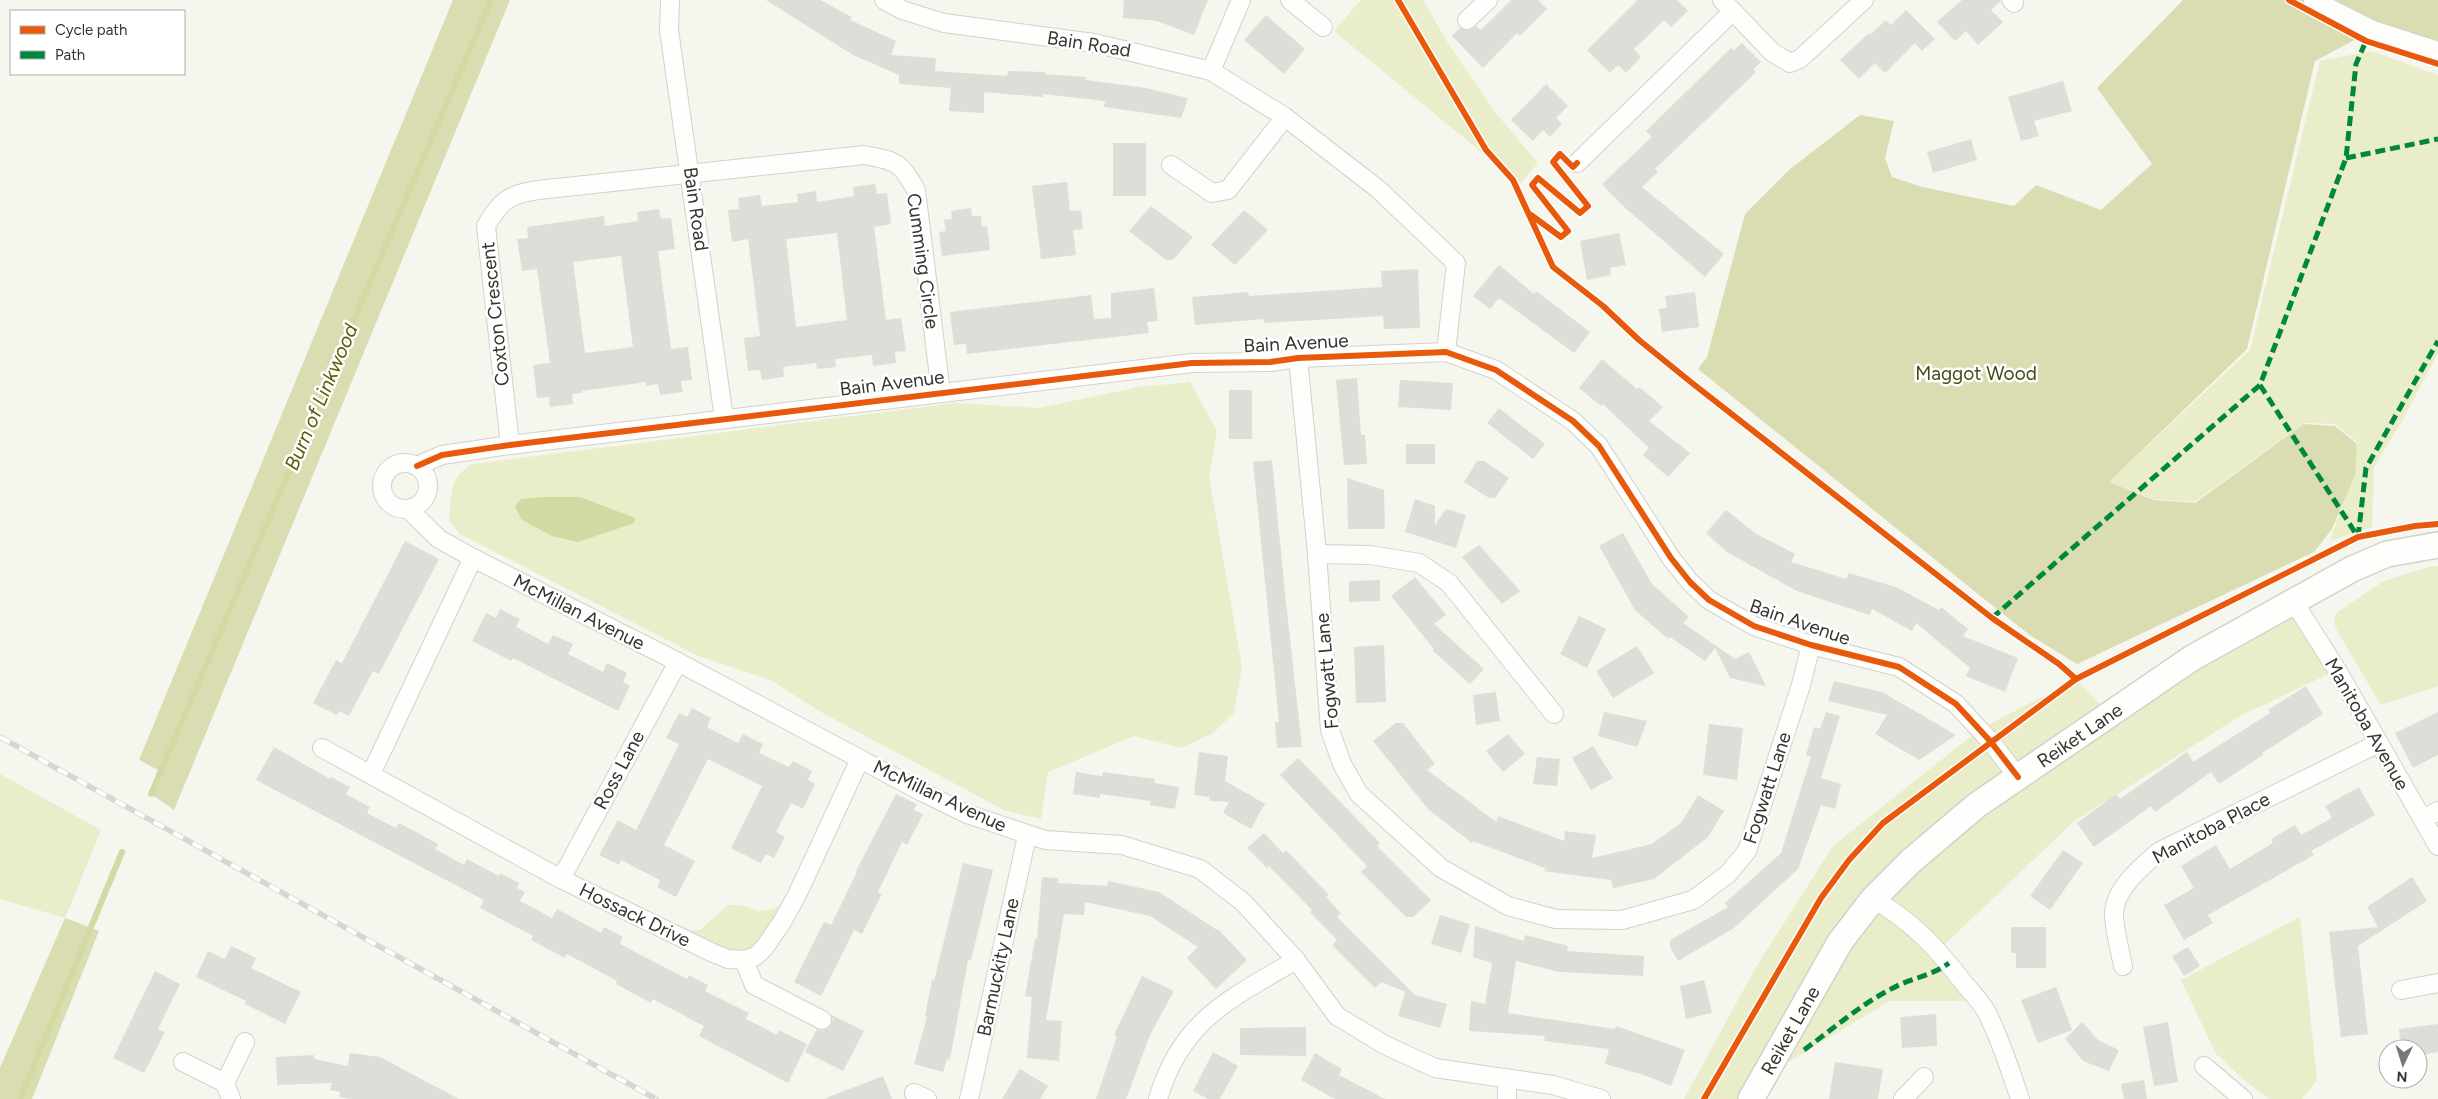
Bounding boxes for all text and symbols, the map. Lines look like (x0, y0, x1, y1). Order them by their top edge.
legend (10, 10, 185, 75)
text: Cycle path (55, 21, 127, 39)
street label: Bain Road (1045, 26, 1133, 62)
text: Path (55, 46, 85, 64)
street label: Bain Road (679, 165, 713, 253)
street label: Cumming Circle (902, 192, 944, 330)
street label: Coxton Crescent (476, 241, 514, 387)
water label: Burn of Linkwood (279, 320, 363, 474)
street label: Bain Avenue (1243, 329, 1349, 357)
park label: Maggot Wood (1915, 362, 2037, 385)
street label: Bain Avenue (838, 365, 946, 401)
street label: McMillan Avenue (509, 569, 649, 655)
street label: Bain Avenue (1746, 594, 1854, 650)
street label: Fogwatt Lane (1310, 612, 1344, 730)
street label: Manitoba Avenue (2320, 654, 2414, 794)
street label: Reiket Lane (2032, 698, 2127, 772)
street label: Ross Lane (589, 727, 649, 813)
street label: Fogwatt Lane (1738, 729, 1796, 847)
street label: McMillan Avenue (870, 755, 1010, 837)
street label: Manitoba Place (2148, 787, 2274, 869)
street label: Hossack Drive (576, 878, 694, 952)
street label: Barmuckity Lane (972, 896, 1024, 1038)
street label: Reiket Lane (1756, 982, 1824, 1079)
north arrow (2378, 1039, 2428, 1089)
text: N (2396, 1068, 2408, 1085)

